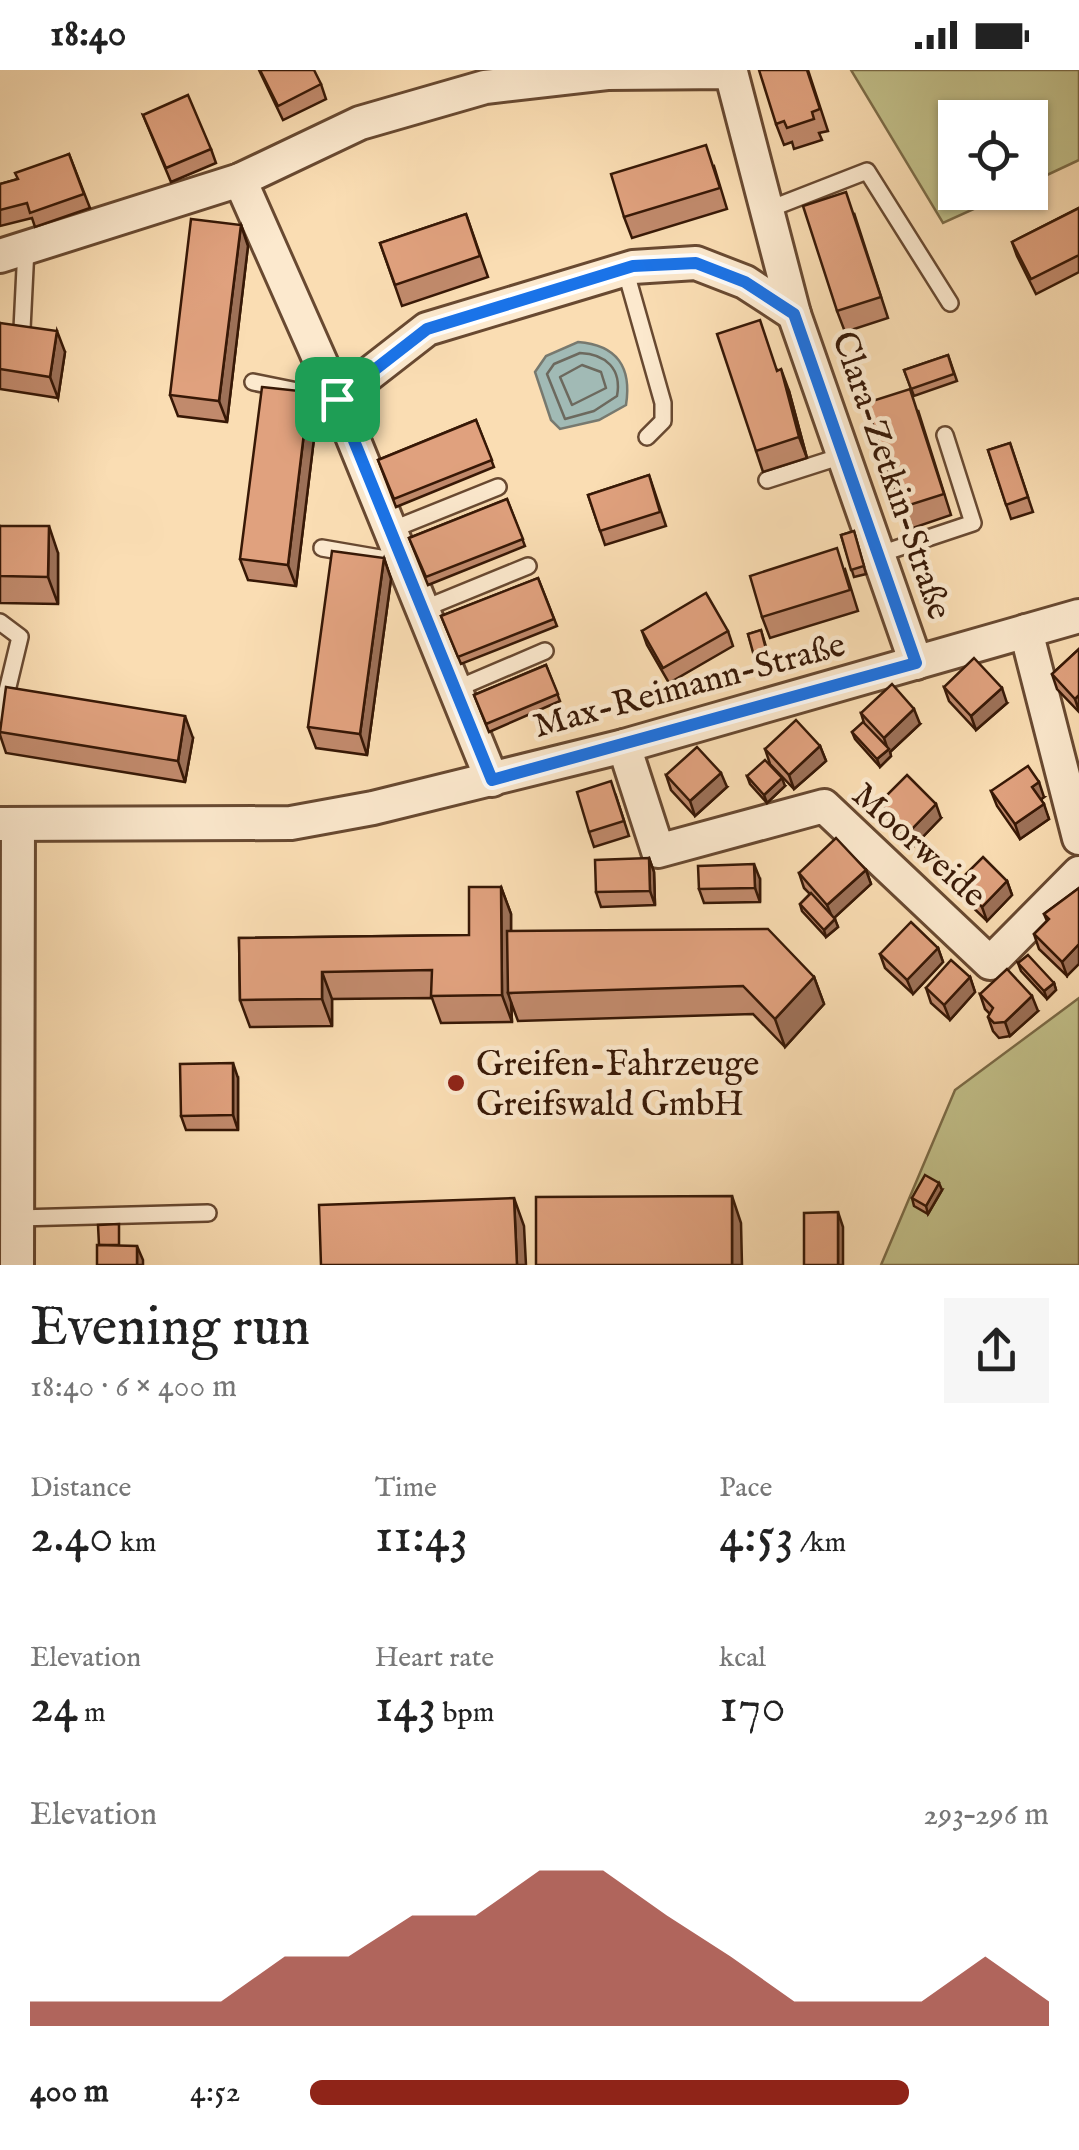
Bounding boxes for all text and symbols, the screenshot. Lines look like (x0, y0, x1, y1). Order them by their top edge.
text: 18:40 (50, 11, 126, 59)
map controls (938, 100, 1048, 210)
button: locate (938, 100, 1048, 210)
street label: Clara-Zetkin-Straße (820, 326, 961, 626)
pin (295, 357, 380, 442)
icon: arrive (310, 372, 365, 427)
street label: Max-Reimann-Straße (529, 623, 850, 750)
street label: Moorweide (842, 774, 995, 918)
place label: Greifen-Fahrzeuge Greifswald GmbH (476, 1043, 759, 1128)
marker: Greifen-Fahrzeuge Greifswald GmbH (445, 1072, 467, 1094)
text: Evening run (30, 1294, 310, 1364)
button: share (944, 1298, 1049, 1403)
text: 18:40 · 6 × 400 m (30, 1367, 237, 1408)
text: Distance (30, 1471, 131, 1506)
text: Time (375, 1471, 437, 1506)
text: Pace (719, 1471, 772, 1506)
text: 2.40 (30, 1506, 114, 1569)
text: 11:43 (375, 1506, 468, 1569)
text: 4:53 (719, 1506, 794, 1569)
text: km (114, 1526, 156, 1561)
text: /km (794, 1526, 846, 1561)
text: Elevation (30, 1641, 141, 1676)
text: Heart rate (375, 1641, 494, 1676)
text: kcal (719, 1641, 766, 1676)
text: 24 (30, 1676, 78, 1739)
text: 143 (375, 1676, 436, 1739)
text: 170 (719, 1676, 786, 1739)
text: m (78, 1696, 106, 1731)
text: bpm (436, 1696, 494, 1731)
text: Elevation (30, 1795, 157, 1836)
text: 293–296 m (923, 1795, 1049, 1836)
text: 400 m (30, 2072, 109, 2113)
text: 4:52 (190, 2072, 241, 2113)

